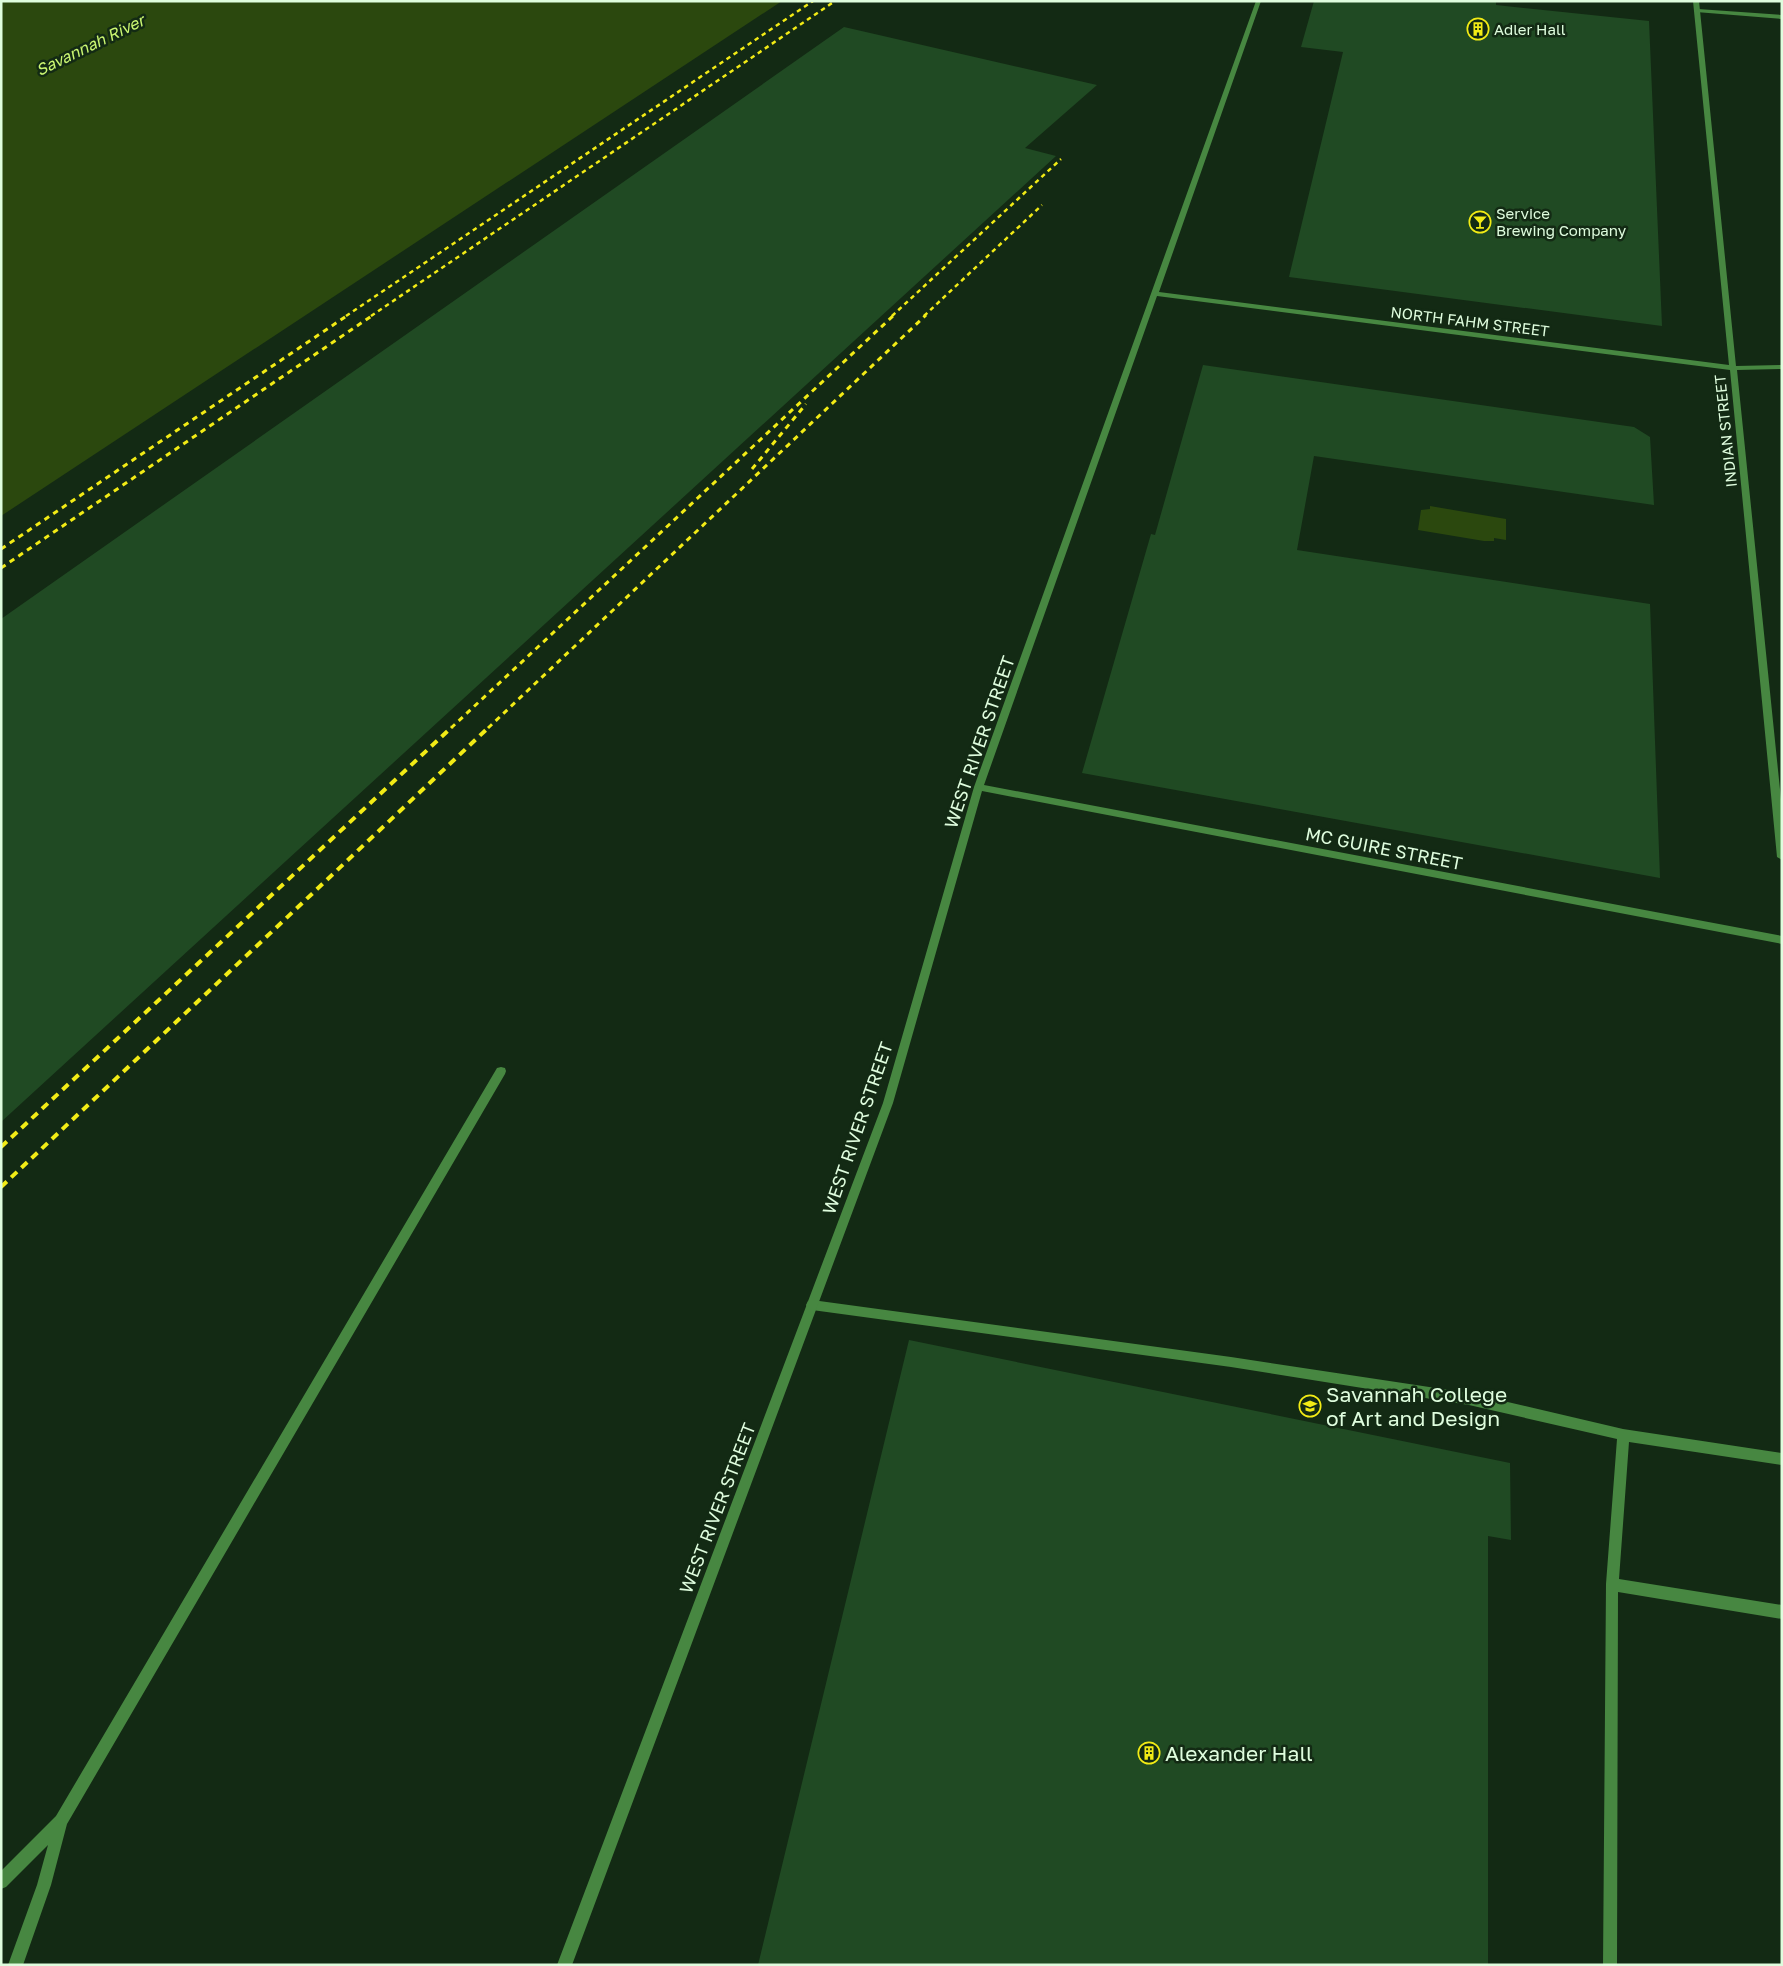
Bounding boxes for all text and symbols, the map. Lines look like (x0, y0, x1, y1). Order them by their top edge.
water label: Savannah River (32, 9, 150, 80)
building icon: Adler Hall (1466, 17, 1490, 41)
place label: Adler Hall (1494, 20, 1566, 38)
place label: Service Brewing Company (1496, 204, 1627, 239)
bar icon: Service Brewing Company (1468, 210, 1492, 234)
street label: NORTH FAHM STREET (1390, 302, 1550, 340)
street label: INDIAN STREET (1710, 374, 1740, 488)
street label: WEST RIVER STREET (939, 653, 1019, 831)
street label: MC GUIRE STREET (1304, 822, 1464, 874)
street label: WEST RIVER STREET (817, 1039, 897, 1217)
place label: Savannah College of Art and Design (1326, 1381, 1507, 1431)
school or university icon: Savannah College of Art and Design (1298, 1394, 1322, 1418)
street label: WEST RIVER STREET (674, 1420, 760, 1596)
place label: Alexander Hall (1165, 1740, 1313, 1766)
building icon: Alexander Hall (1137, 1741, 1161, 1765)

